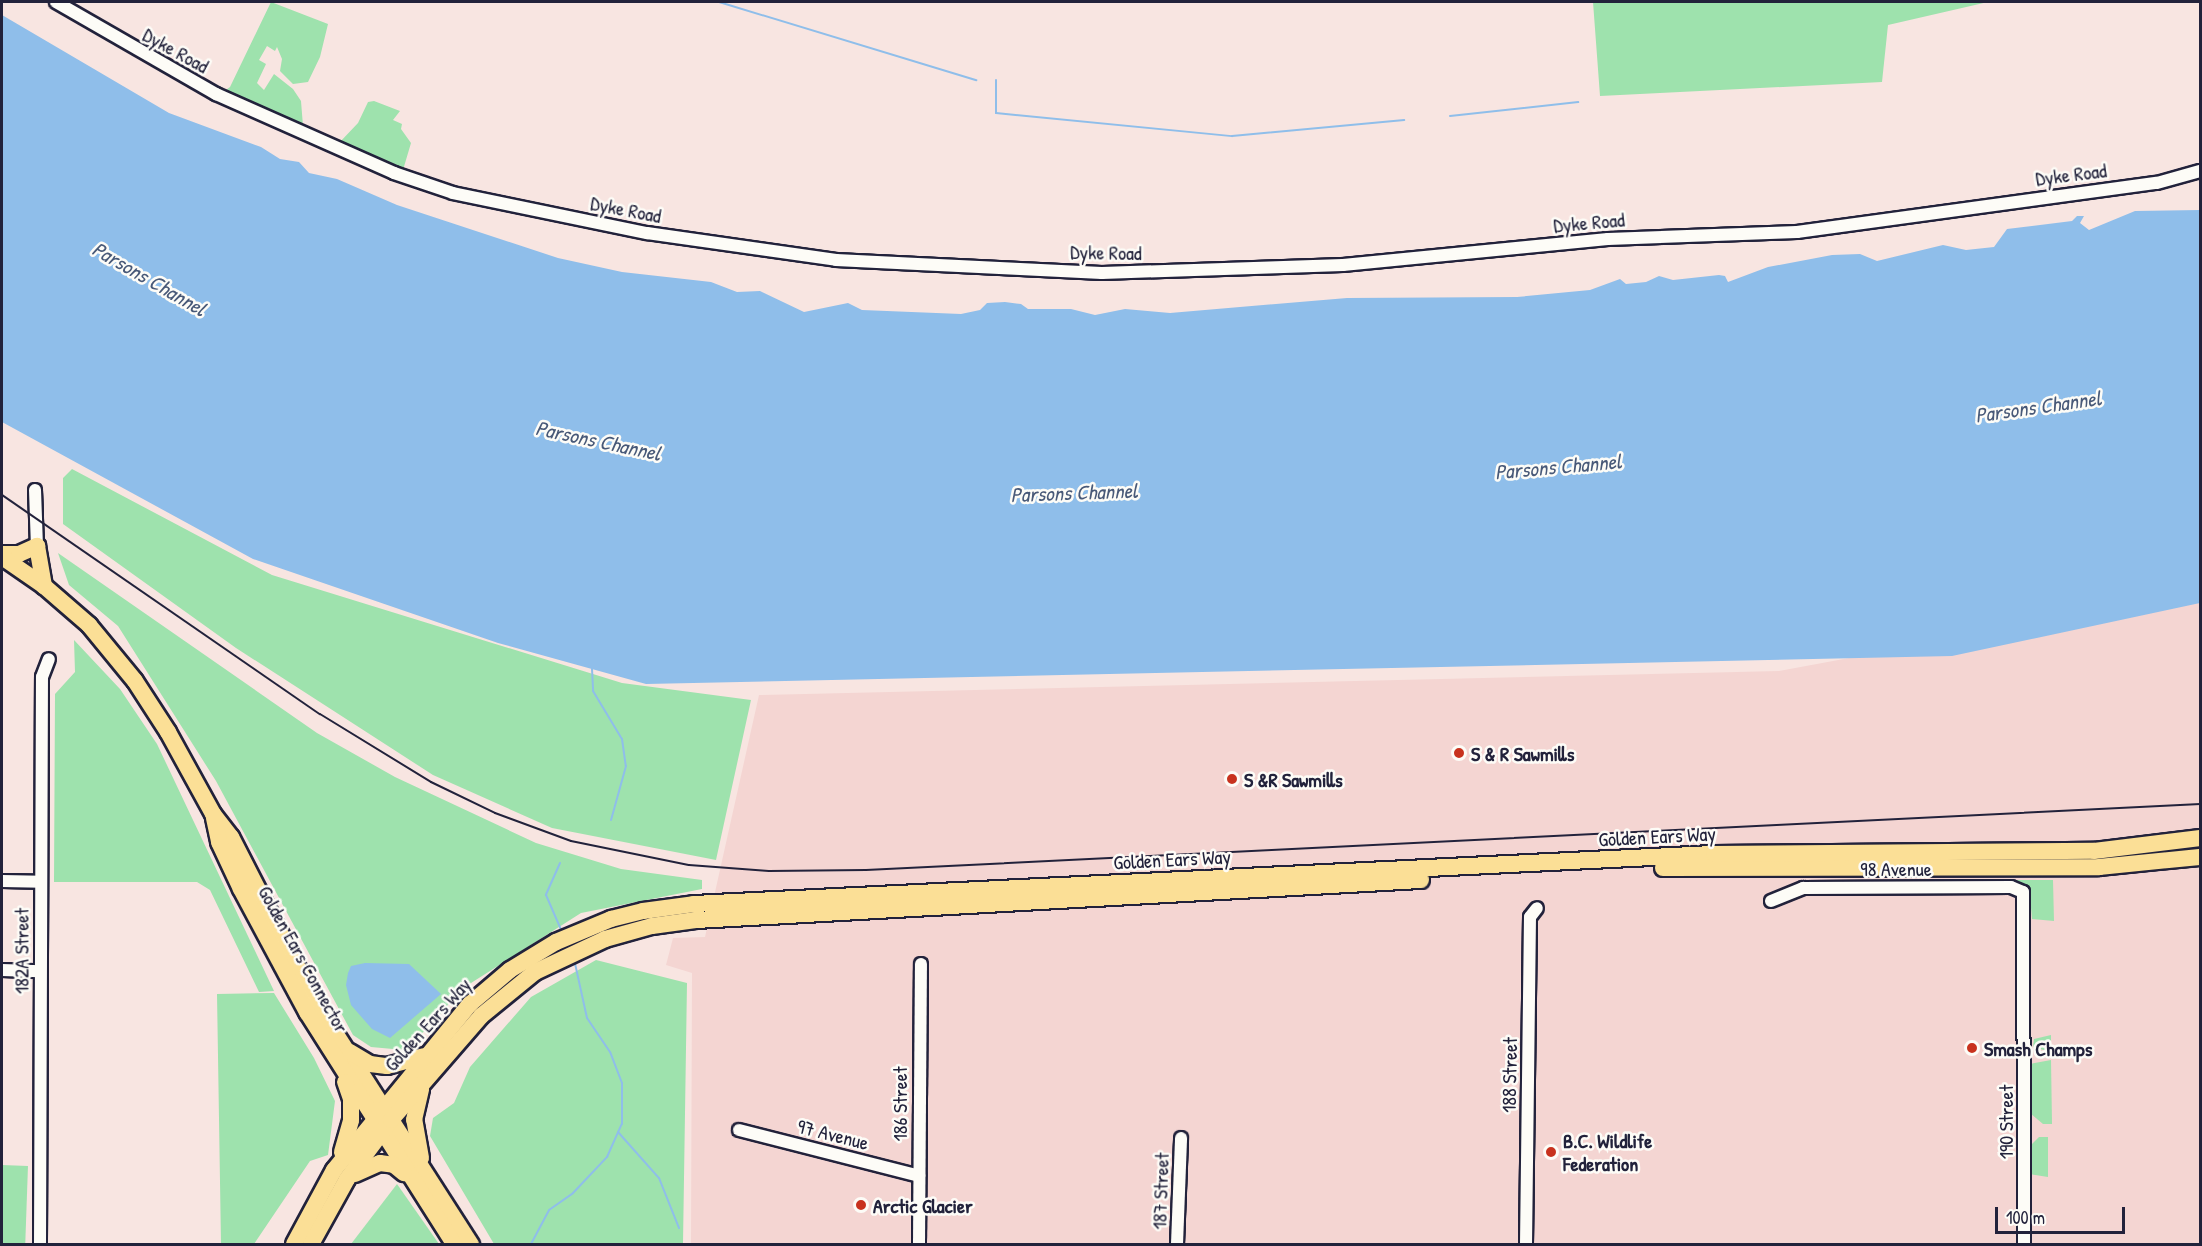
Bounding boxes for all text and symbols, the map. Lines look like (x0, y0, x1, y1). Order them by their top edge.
street label: Dyke Road (139, 22, 213, 78)
street label: Dyke Road (2034, 158, 2108, 190)
street label: Dyke Road (589, 190, 663, 228)
street label: Dyke Road (1552, 207, 1626, 237)
water label: Parsons Channel (88, 236, 210, 322)
street label: Dyke Road (1070, 239, 1142, 265)
water label: Parsons Channel (1973, 386, 2103, 428)
water label: Parsons Channel (533, 415, 663, 467)
water label: Parsons Channel (1494, 449, 1622, 485)
water label: Parsons Channel (1010, 478, 1138, 508)
place label: S & R Sawmills (1471, 741, 1574, 765)
marker: S & R Sawmills (1452, 746, 1466, 760)
place label: S &R Sawmills (1244, 767, 1343, 791)
marker: S &R Sawmills (1225, 772, 1239, 786)
street label: Golden Ears Way (1598, 821, 1716, 851)
street label: Golden Ears Way (1113, 844, 1231, 874)
street label: 98 Avenue (1860, 856, 1932, 880)
street label: Golden Ears Connector (254, 881, 354, 1037)
street label: 182A Street (9, 908, 33, 994)
street label: Golden Ears Way (379, 972, 475, 1076)
place label: Smash Champs (1984, 1036, 2092, 1060)
street label: 188 Street (1496, 1037, 1522, 1113)
marker: Smash Champs (1965, 1041, 1979, 1055)
street label: 186 Street (887, 1066, 911, 1142)
street label: 190 Street (1993, 1085, 2017, 1159)
street label: 97 Avenue (795, 1114, 871, 1154)
place label: B.C. Wildlife Federation (1563, 1128, 1652, 1175)
marker: B.C. Wildlife Federation (1544, 1145, 1558, 1159)
street label: 187 Street (1147, 1152, 1173, 1230)
place label: Arctic Glacier (873, 1193, 973, 1217)
scale bar (1998, 1195, 2128, 1233)
marker: Arctic Glacier (854, 1198, 868, 1212)
text: 100 m (2006, 1205, 2045, 1230)

